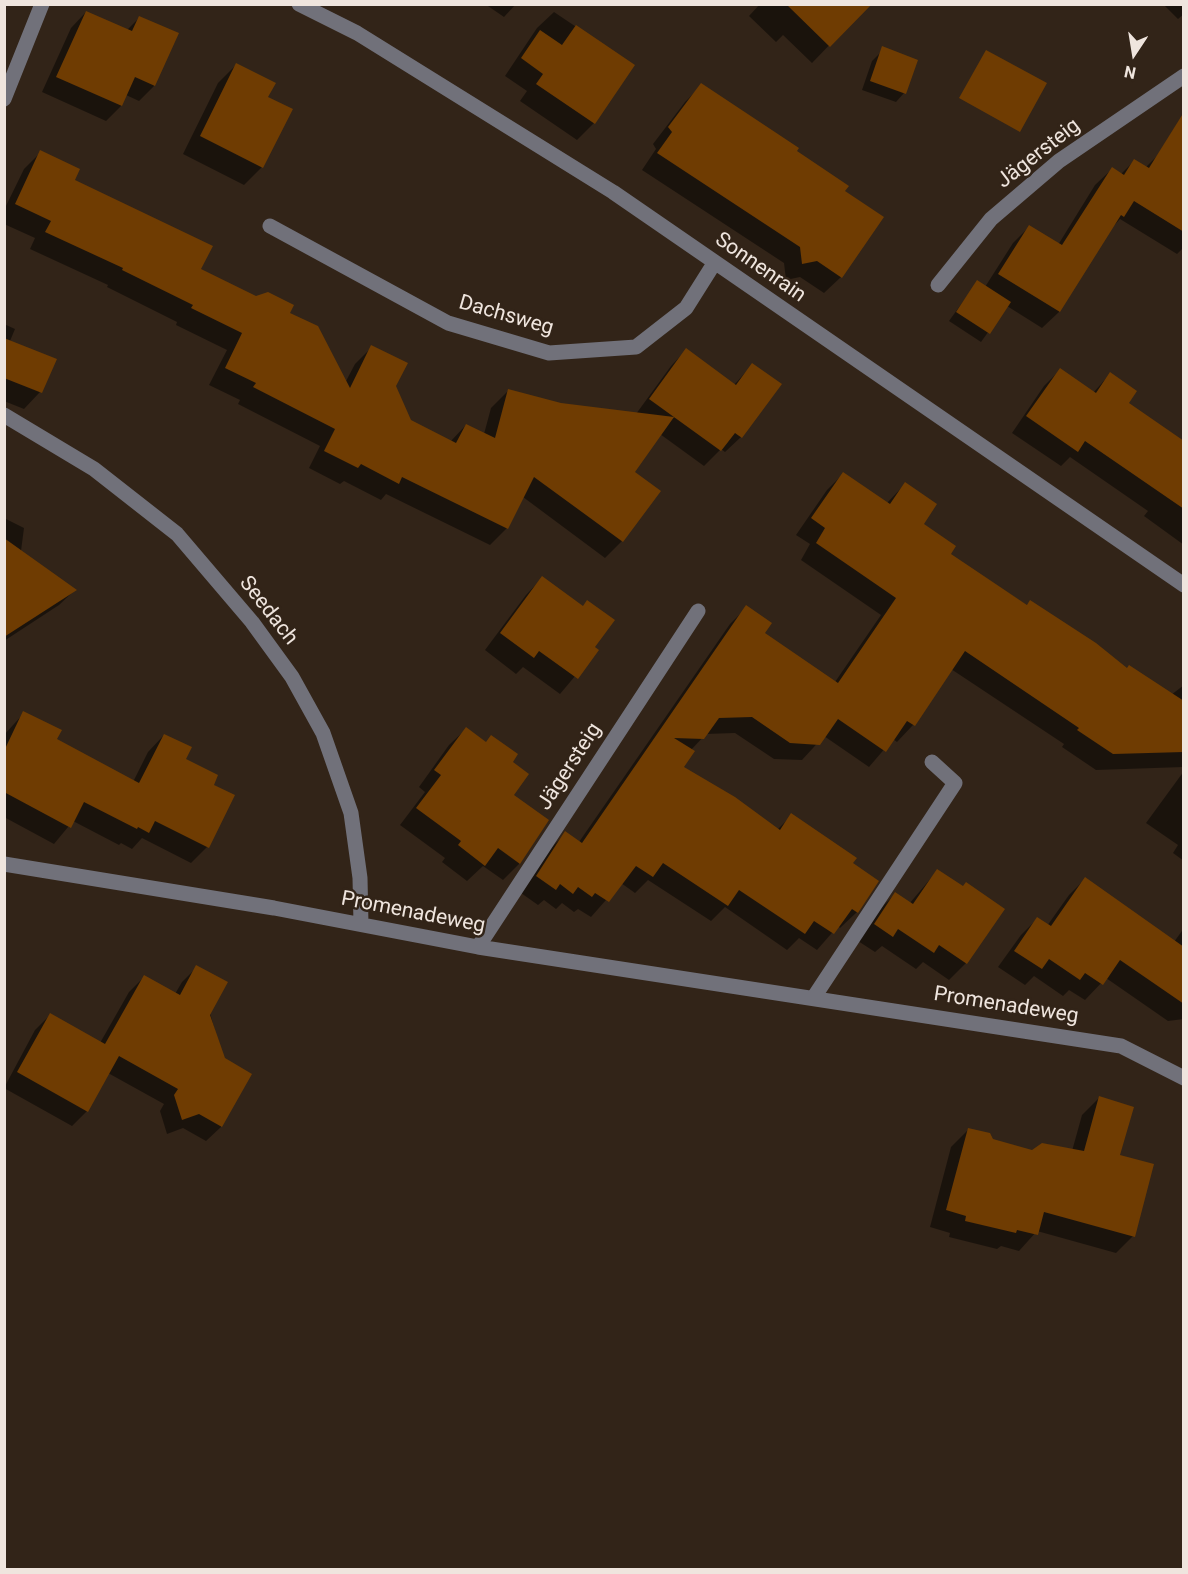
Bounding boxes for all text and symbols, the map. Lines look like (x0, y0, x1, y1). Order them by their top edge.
north arrow (1104, 24, 1164, 84)
text: N (1123, 62, 1138, 83)
street label: Jägersteig (992, 114, 1086, 194)
street label: Sonnenrain (710, 228, 810, 308)
street label: Dachsweg (456, 290, 556, 342)
street label: Seedach (233, 571, 303, 651)
street label: Jägersteig (533, 719, 607, 815)
street label: Promenadeweg (339, 887, 487, 939)
street label: Promenadeweg (932, 982, 1080, 1030)

